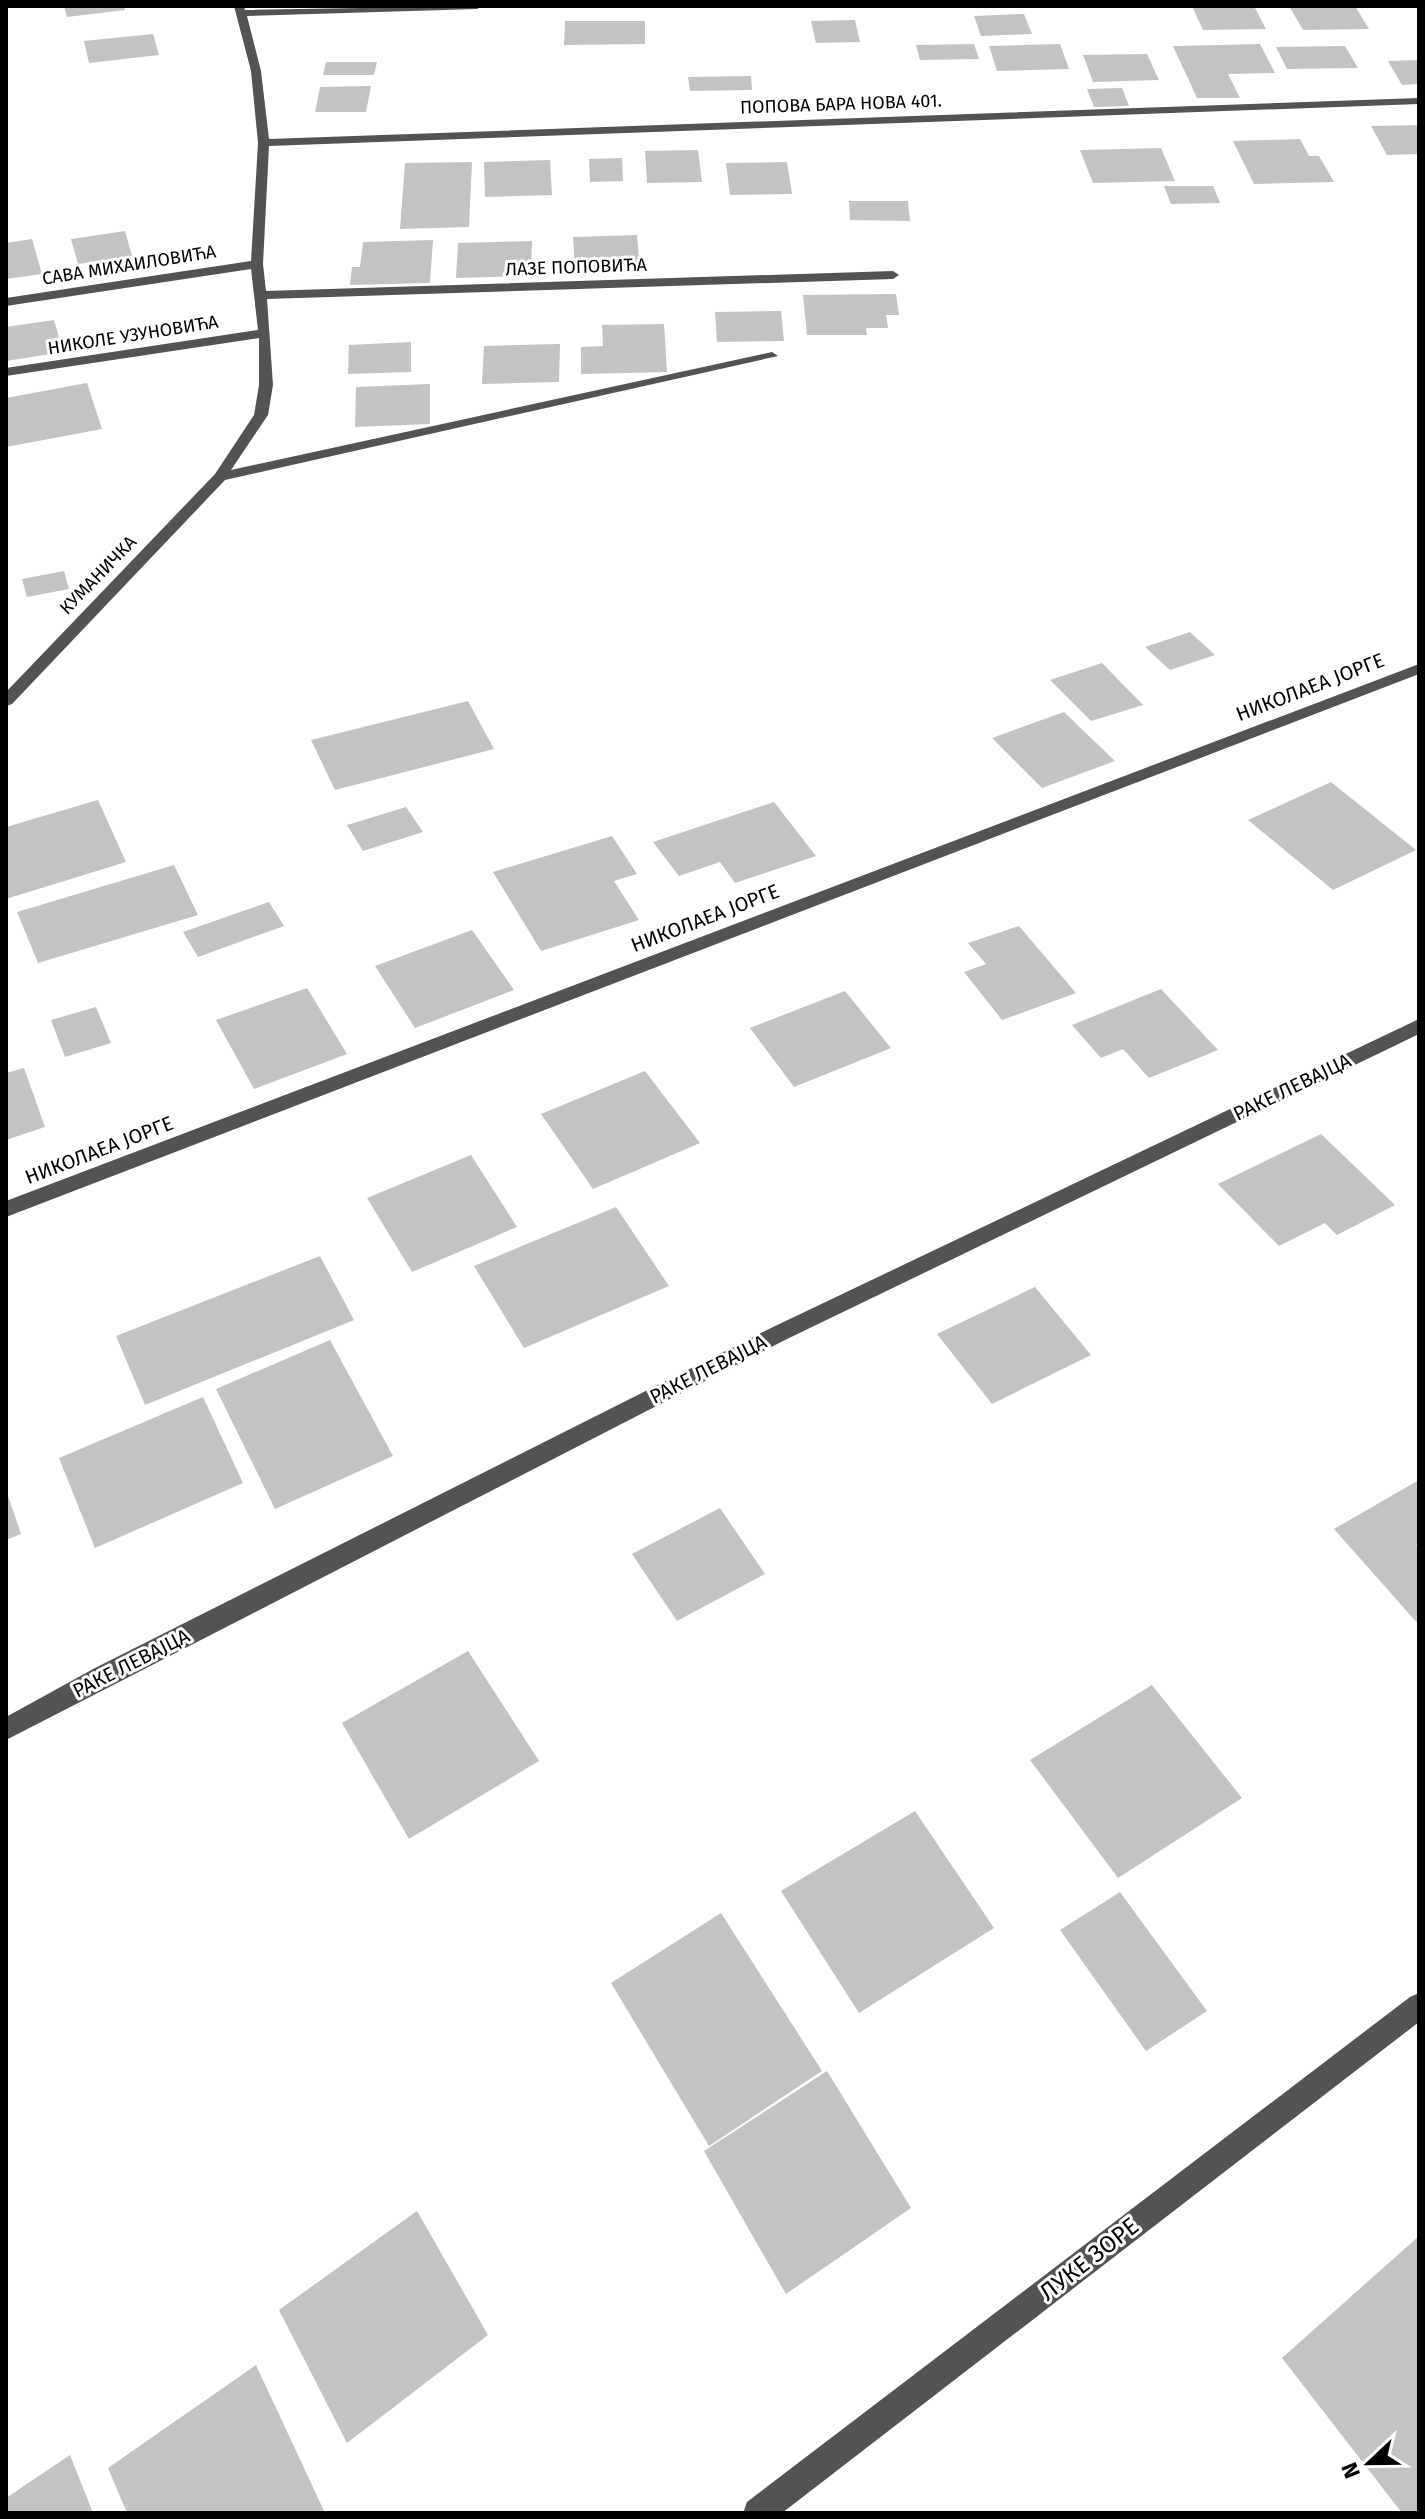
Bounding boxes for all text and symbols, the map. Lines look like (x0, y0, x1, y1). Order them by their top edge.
street label: ПОПОВА БАРА НОВА 401. (740, 89, 942, 119)
street label: САВА МИХАИЛОВИЋА (40, 240, 218, 290)
street label: ЛАЗЕ ПОПОВИЋА (505, 254, 648, 280)
street label: НИКОЛЕ УЗУНОВИЋА (46, 311, 220, 359)
street label: КУМАНИЧКА (55, 531, 141, 619)
street label: НИКОЛАЕА ЈОРГЕ (1233, 648, 1387, 726)
street label: НИКОЛАЕА ЈОРГЕ (628, 879, 782, 957)
street label: РАКЕ ЛЕВАЈЦА (1229, 1048, 1355, 1126)
street label: НИКОЛАЕА ЈОРГЕ (22, 1111, 176, 1189)
street label: РАКЕ ЛЕВАЈЦА (646, 1329, 771, 1409)
street label: РАКЕ ЛЕВАЈЦА (69, 1623, 194, 1703)
street label: ЛУКЕ ЗОРЕ (1034, 2212, 1144, 2306)
north arrow (1329, 2423, 1409, 2503)
text: N (1336, 2458, 1366, 2482)

